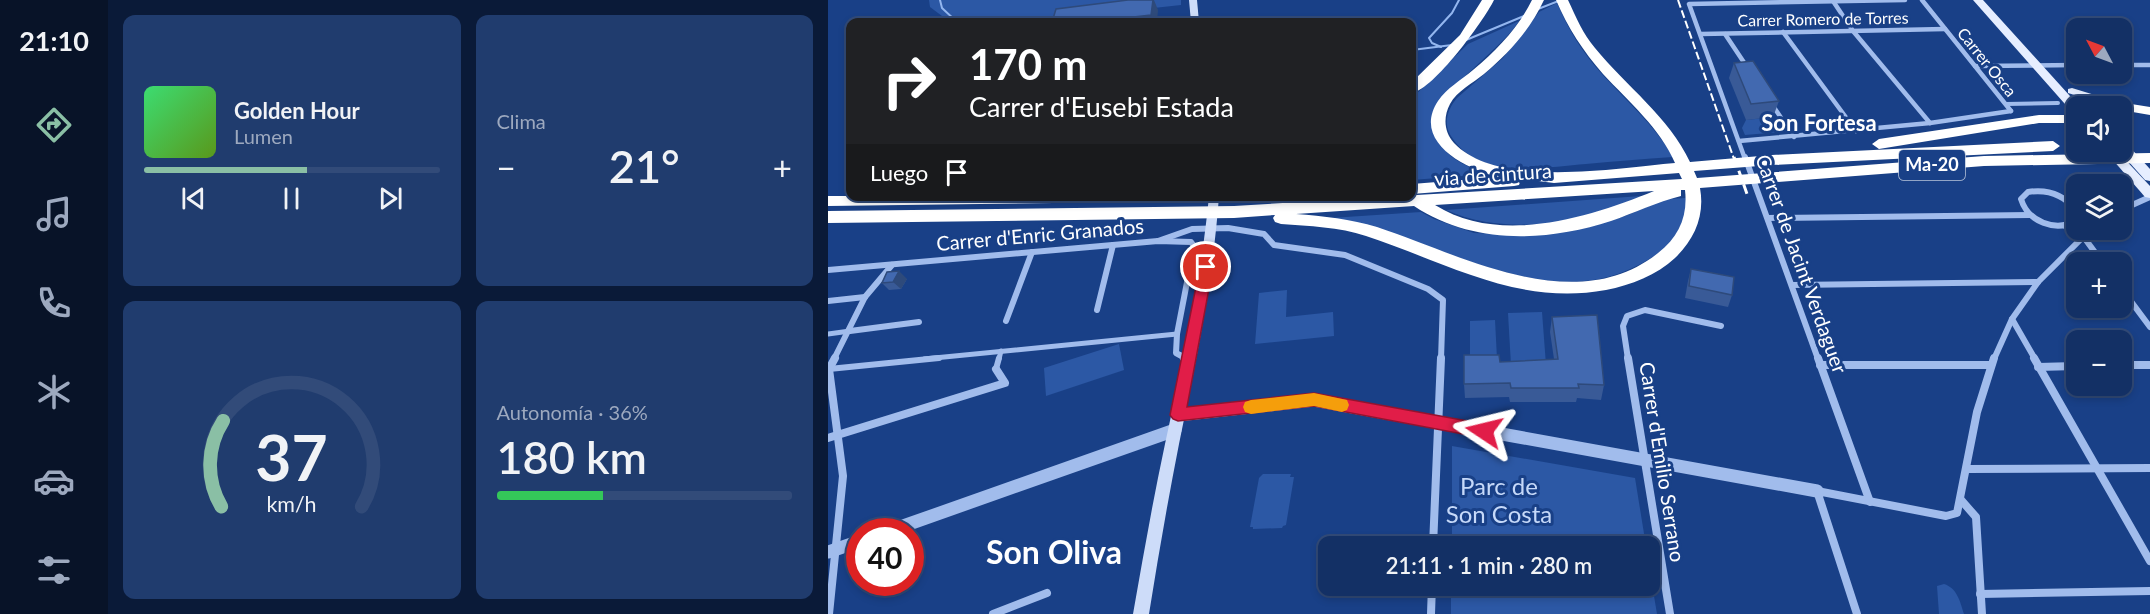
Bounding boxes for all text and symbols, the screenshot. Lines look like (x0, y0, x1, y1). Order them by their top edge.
street label: Carrer Romero de Torres (1737, 8, 1909, 29)
north arrow (2066, 18, 2132, 84)
map controls (2066, 18, 2132, 396)
street label: Carrer Osca (1954, 23, 2021, 100)
text: 21:10 (19, 24, 89, 57)
text: 170 m (969, 39, 1087, 89)
icon: right (870, 42, 948, 120)
text: Carrer d'Eusebi Estada (969, 90, 1234, 123)
button: sound (2066, 96, 2132, 162)
text: Golden Hour (234, 97, 360, 124)
icon: directions (33, 104, 75, 146)
text: Clima (497, 109, 546, 133)
district label: Son Fortesa (1761, 109, 1877, 136)
text: Lumen (234, 124, 293, 148)
text: 21° (609, 139, 680, 193)
text: − (497, 147, 516, 187)
text: + (773, 147, 792, 187)
road number: Ma-20 (1899, 150, 1965, 180)
street label: Carrer de Jacint Verdaguer (1751, 151, 1853, 377)
icon: arrive (940, 156, 973, 189)
street label: via de cintura (1433, 158, 1553, 190)
text: Luego (870, 159, 928, 186)
button: layers (2066, 174, 2132, 240)
icon: previous (177, 182, 210, 215)
icon: pause (275, 182, 308, 215)
icon: next (374, 182, 407, 215)
icon: music (33, 193, 75, 235)
street label: Carrer d'Enric Granados (935, 213, 1145, 255)
pin (1180, 241, 1231, 292)
icon: arrive (1189, 250, 1222, 283)
button: + (2066, 252, 2132, 318)
icon: phone (33, 282, 75, 324)
button: − (2066, 330, 2132, 396)
street label: Carrer d'Emilio Serrano (1635, 360, 1691, 563)
icon: climate (33, 371, 75, 413)
position arrow (1452, 399, 1516, 463)
text: Autonomía · 36% (497, 400, 648, 424)
text: 37 (256, 419, 328, 494)
text: 180 km (497, 430, 647, 484)
icon: car (33, 460, 75, 502)
park label: Parc de Son Costa (1446, 471, 1552, 528)
text: km/h (267, 491, 317, 517)
speed limit sign: 40 (846, 518, 924, 596)
district label: Son Oliva (986, 532, 1122, 571)
icon: filters (33, 549, 75, 591)
text: 21:11 · 1 min · 280 m (1386, 552, 1592, 579)

